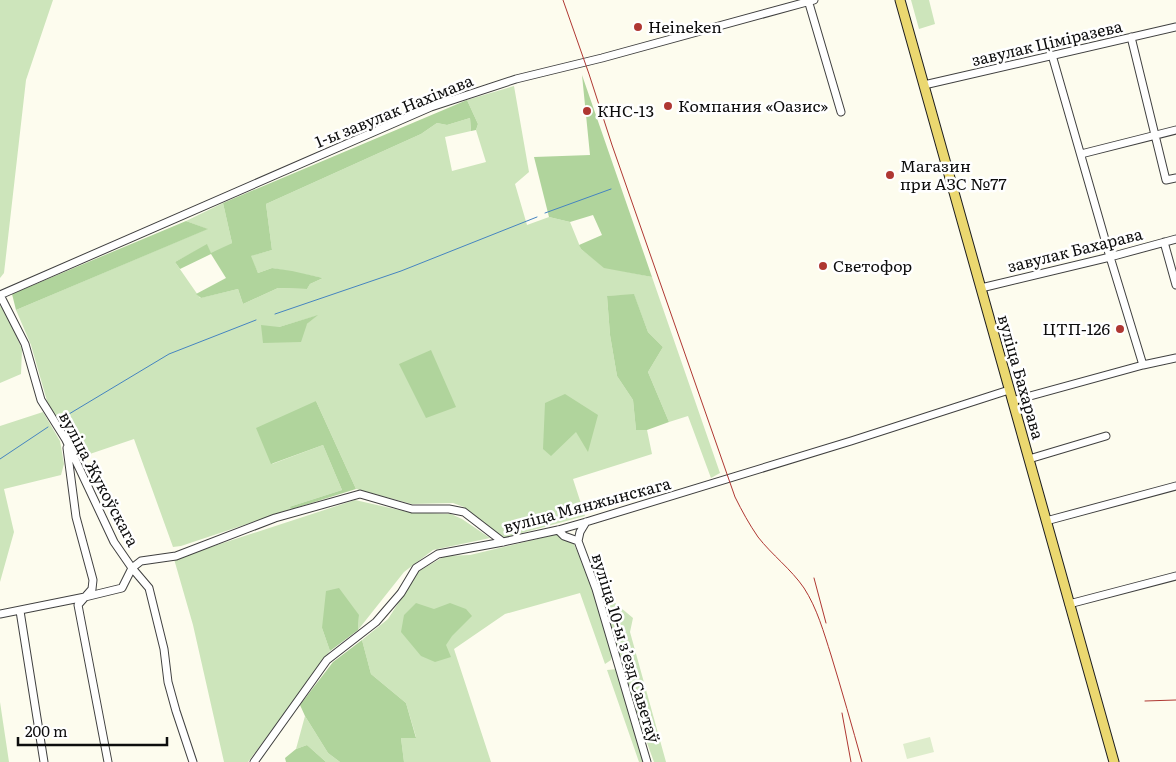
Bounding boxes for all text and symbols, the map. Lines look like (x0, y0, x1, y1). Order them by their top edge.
street label: завулак Ціміразева (969, 13, 1125, 71)
place label: Heineken (648, 14, 722, 38)
marker: Heineken (632, 21, 644, 33)
street label: 1-ы завулак Нахімава (311, 67, 477, 153)
place label: Компания «Оазис» (678, 93, 829, 117)
place label: КНС-13 (597, 98, 654, 122)
marker: Компания «Оазис» (662, 100, 674, 112)
marker: КНС-13 (581, 105, 593, 117)
place label: Магазин при АЗС №77 (900, 153, 1007, 195)
marker: Магазин при АЗС №77 (884, 169, 896, 181)
street label: завулак Бахарава (1005, 221, 1145, 277)
place label: Светофор (833, 253, 912, 277)
marker: Светофор (817, 260, 829, 272)
street label: вуліца Бахарава (993, 312, 1051, 442)
place label: ЦТП-126 (1042, 316, 1110, 340)
marker: ЦТП-126 (1114, 323, 1126, 335)
street label: вуліца Жукоўскага (54, 407, 146, 551)
street label: вуліца Мянжынскага (500, 470, 674, 538)
street label: вуліца 10-ы зʼезд Саветаў (587, 550, 667, 746)
scale bar (18, 714, 166, 746)
text: 200 m (25, 719, 68, 742)

